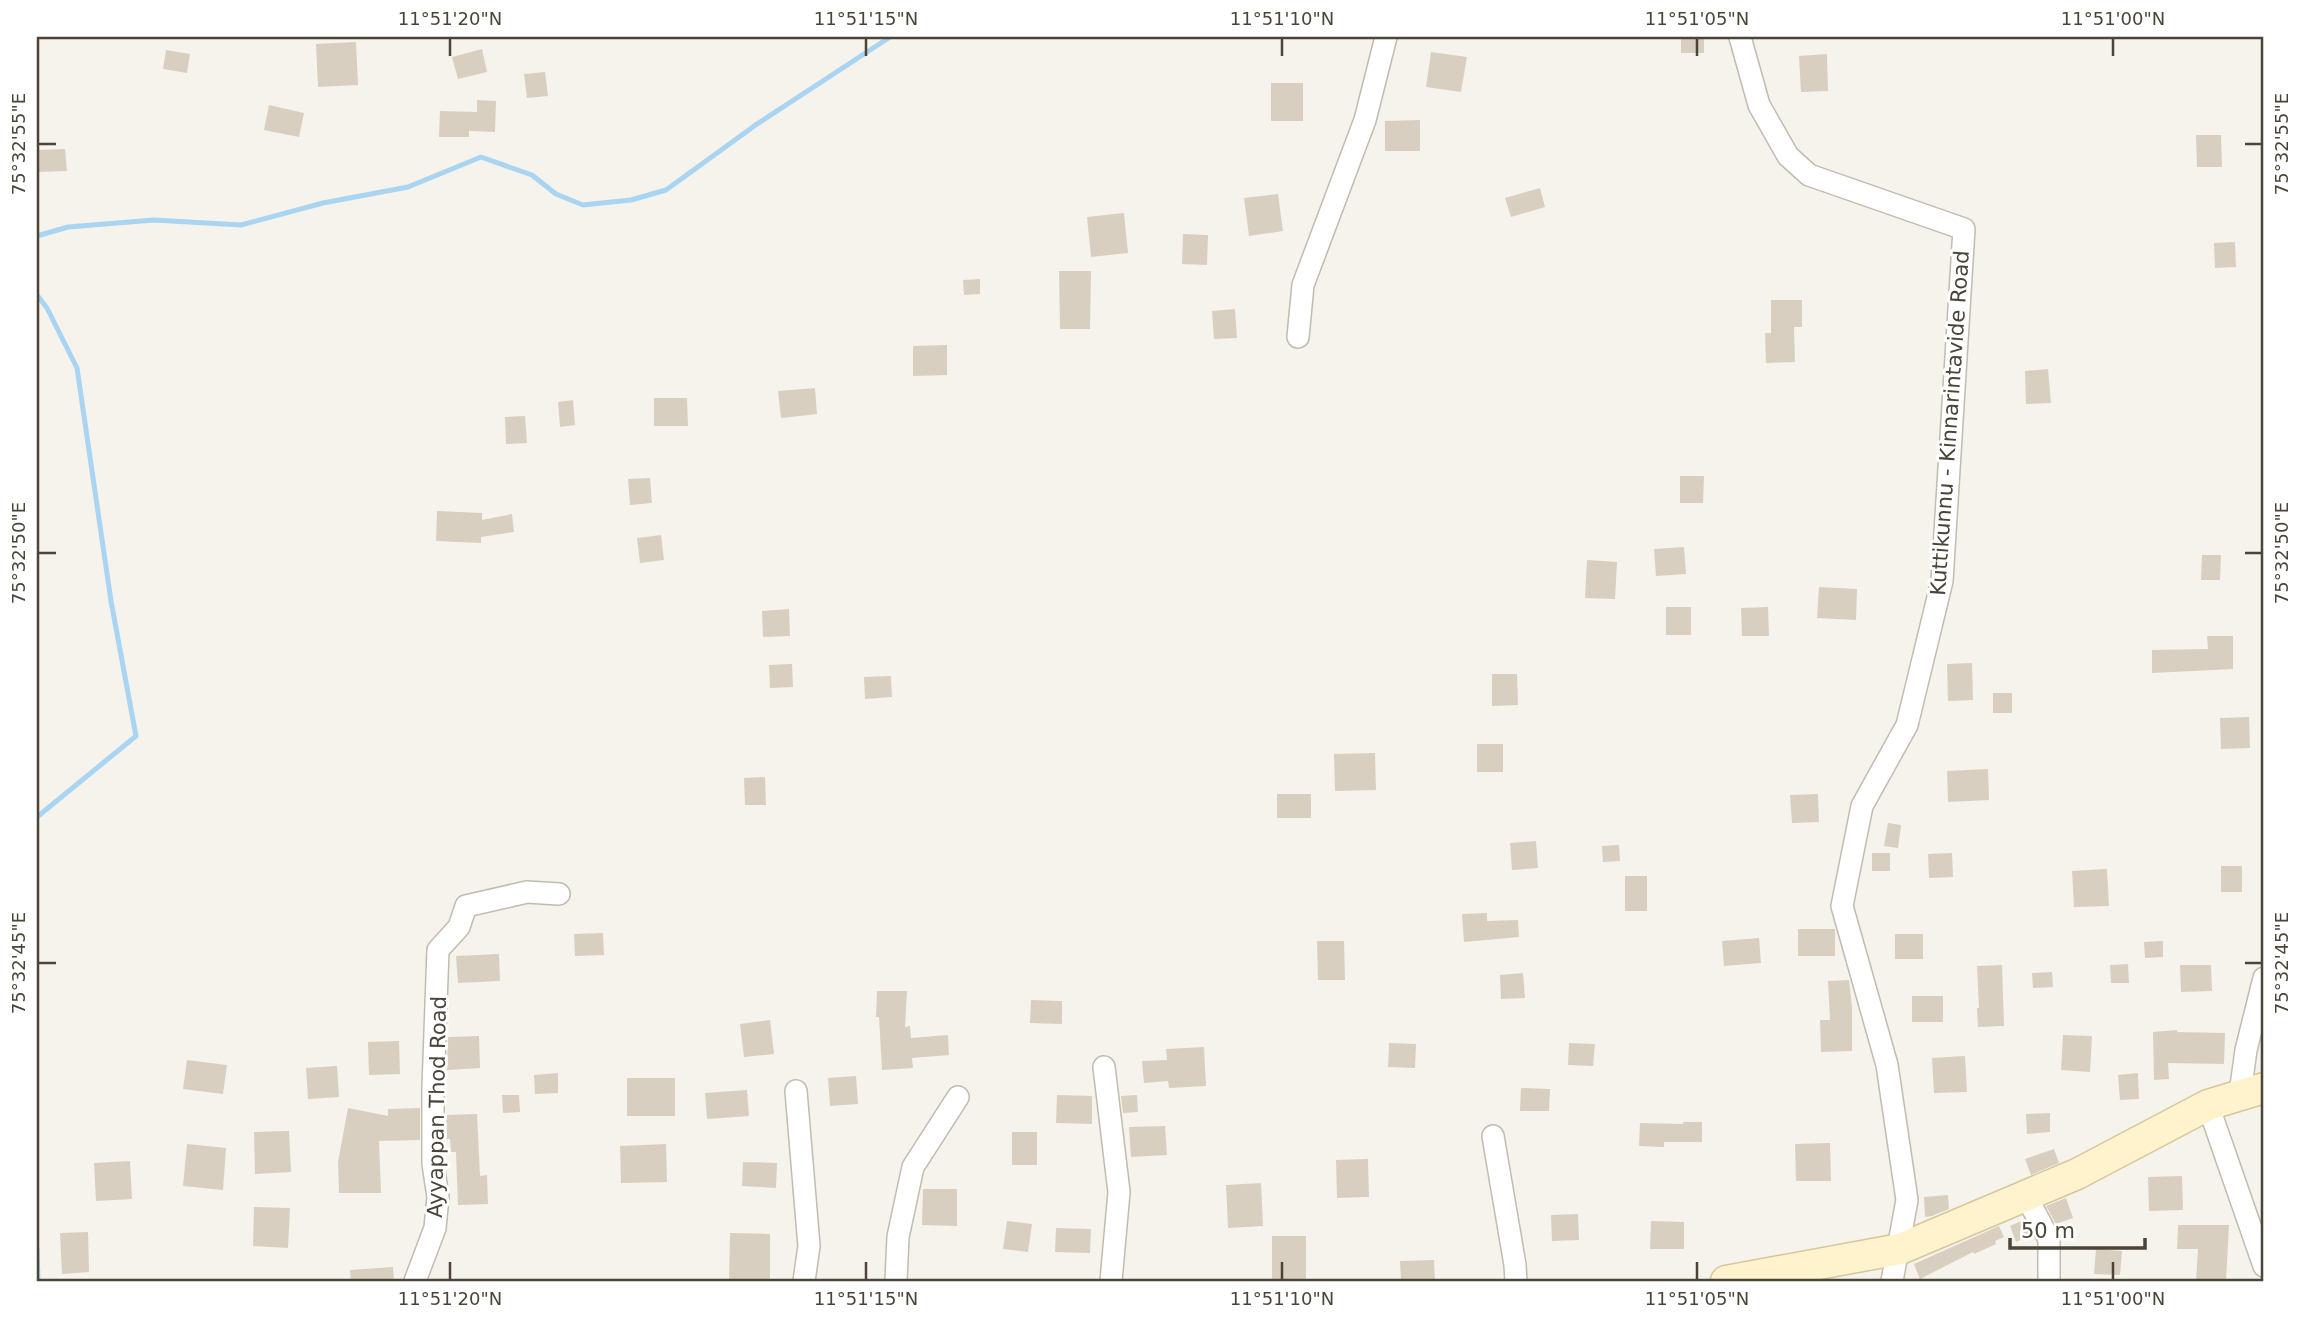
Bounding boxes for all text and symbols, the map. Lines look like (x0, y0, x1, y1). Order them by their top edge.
text: 11°51'20"N (398, 8, 502, 29)
text: 11°51'15"N (814, 8, 918, 29)
text: 11°51'10"N (1230, 8, 1334, 29)
text: 11°51'05"N (1645, 8, 1749, 29)
text: 11°51'00"N (2061, 8, 2165, 29)
text: 75°32'55"E (8, 93, 29, 195)
text: 75°32'55"E (2271, 93, 2292, 195)
street label: Kuttikunnu - Kinnarintavide Road (1926, 250, 1974, 596)
text: 75°32'50"E (8, 502, 29, 604)
text: 75°32'50"E (2271, 502, 2292, 604)
text: 75°32'45"E (8, 912, 29, 1014)
text: 75°32'45"E (2271, 912, 2292, 1014)
street label: Ayyappan Thod Road (423, 996, 451, 1218)
scale bar (2010, 1206, 2145, 1250)
text: 50 m (2021, 1219, 2075, 1243)
text: 11°51'20"N (398, 1288, 502, 1309)
text: 11°51'15"N (814, 1288, 918, 1309)
text: 11°51'10"N (1230, 1288, 1334, 1309)
text: 11°51'05"N (1645, 1288, 1749, 1309)
text: 11°51'00"N (2061, 1288, 2165, 1309)

